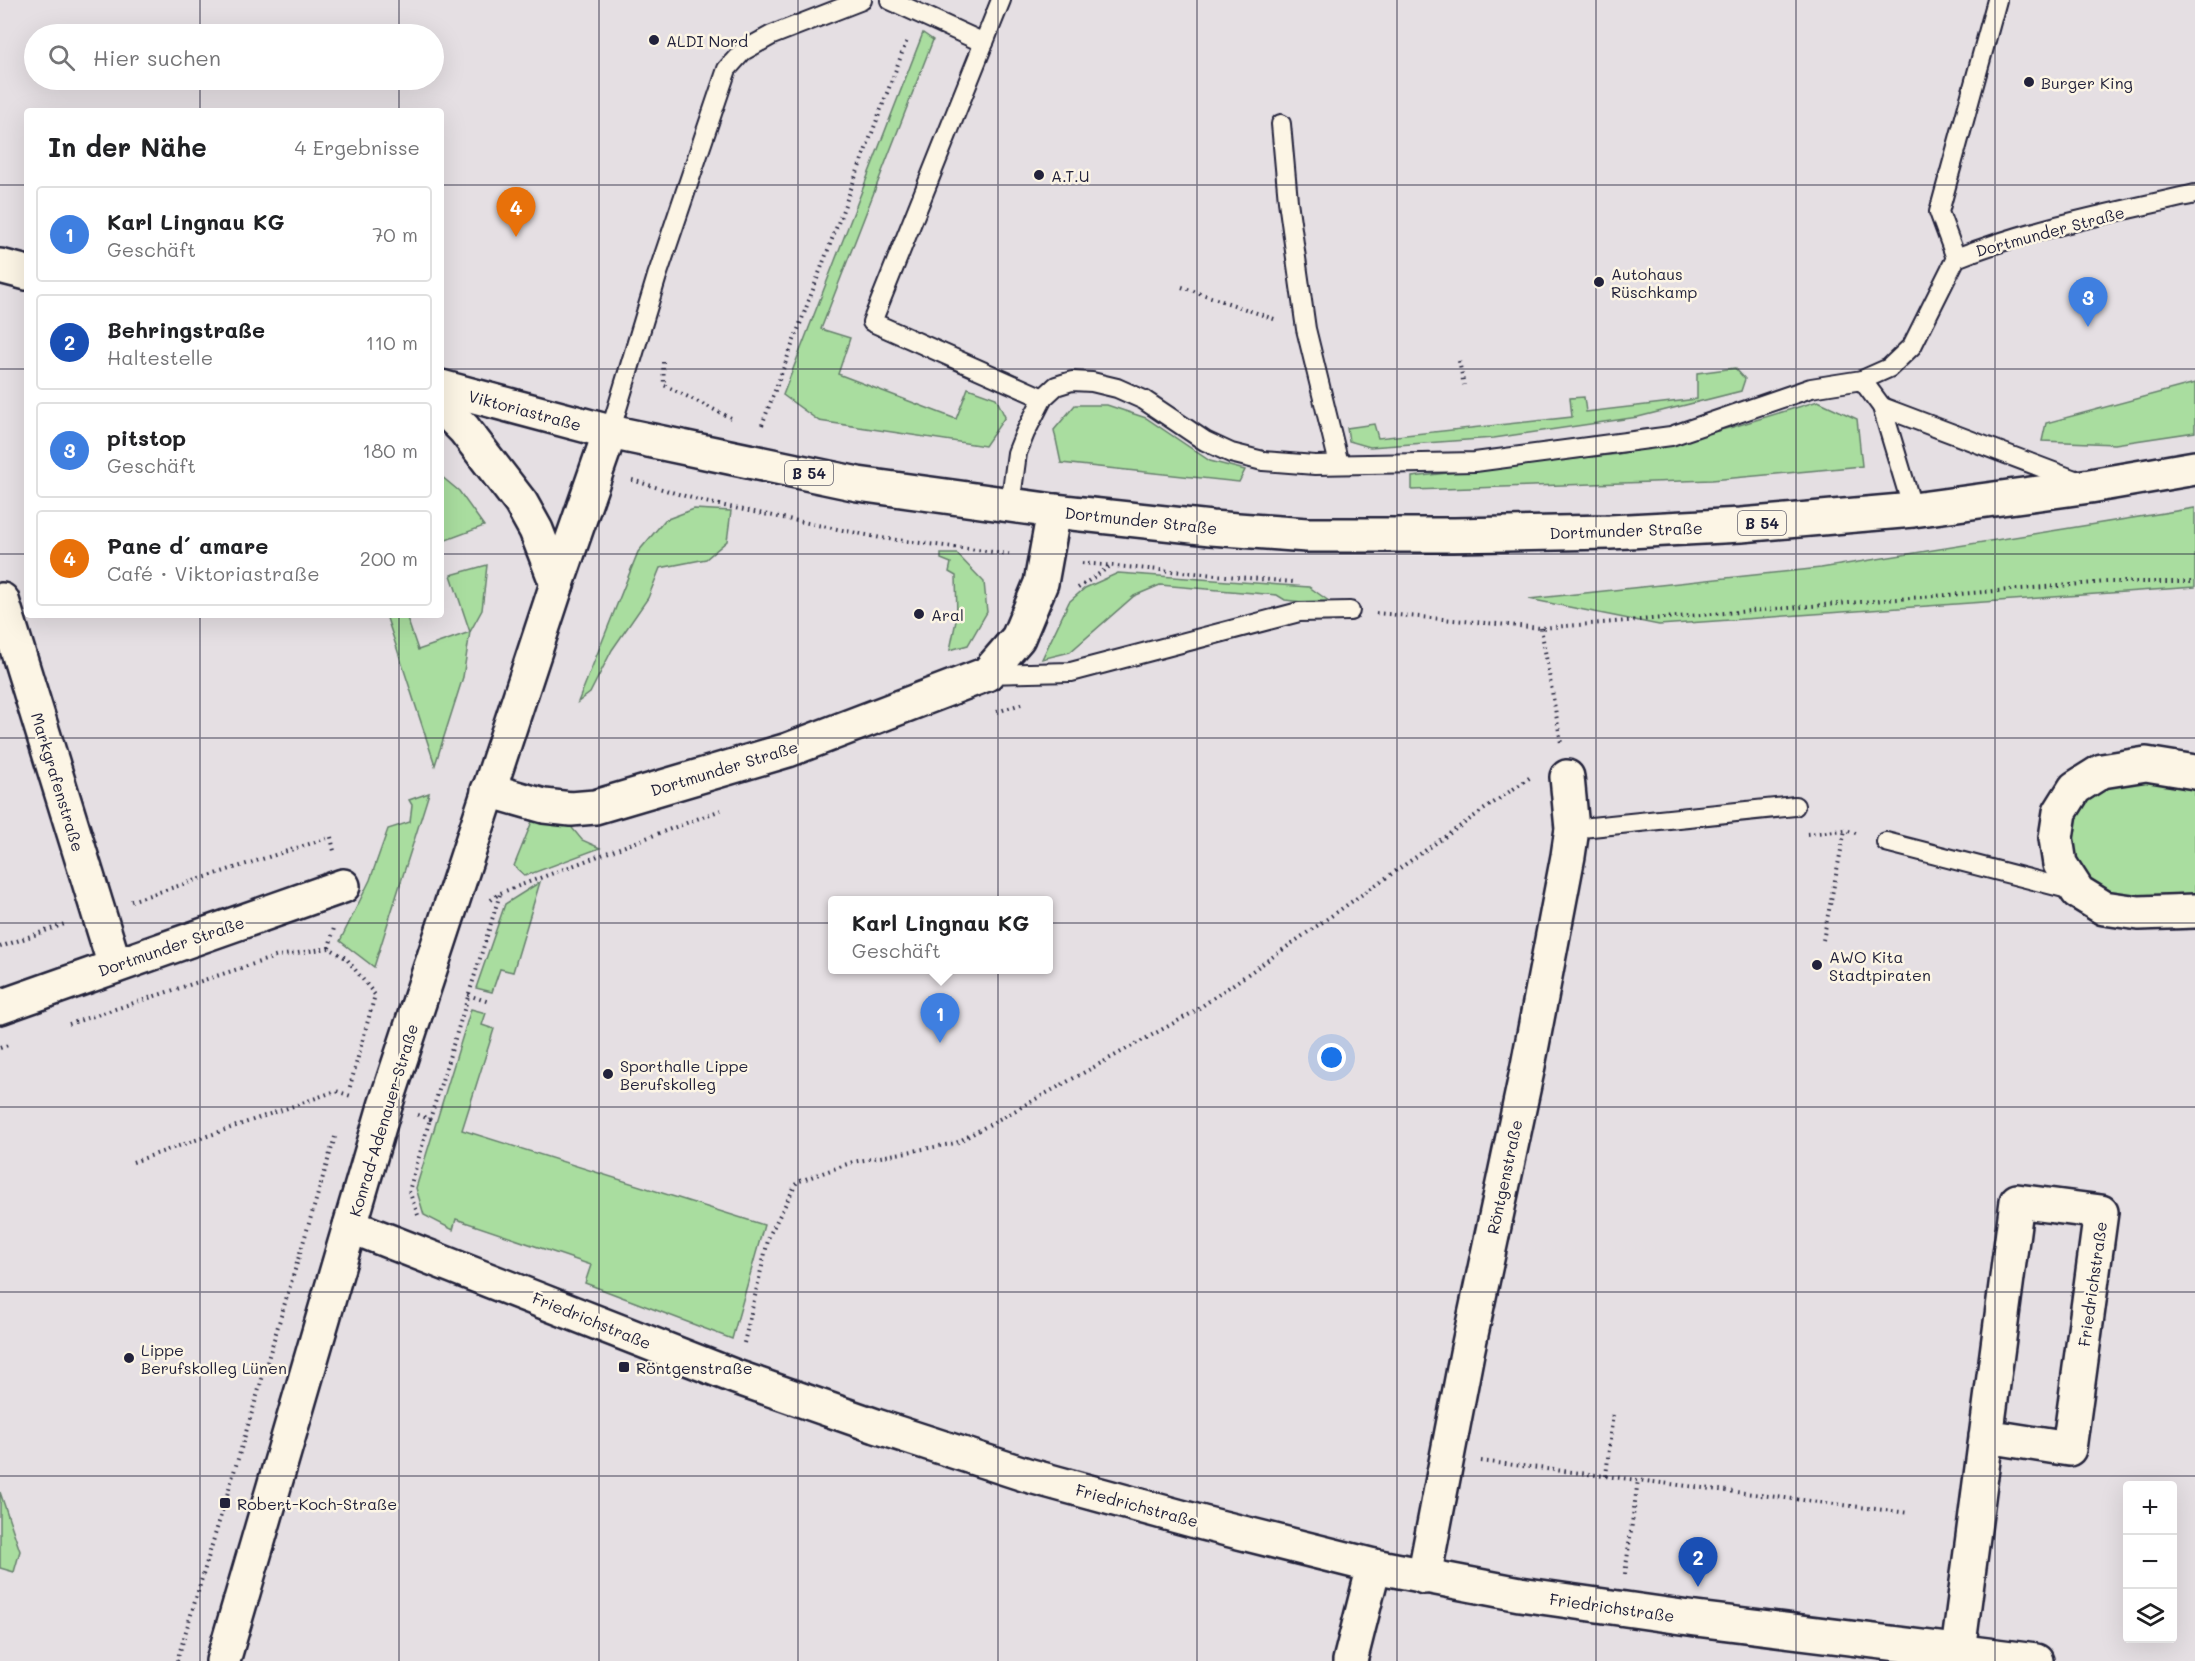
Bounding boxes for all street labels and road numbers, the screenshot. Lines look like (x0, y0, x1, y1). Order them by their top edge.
street label: Dortmunder Straße (1973, 201, 2127, 261)
street label: Viktoriastraße (466, 385, 584, 435)
road number: B 54 (785, 461, 833, 485)
street label: Dortmunder Straße (1064, 502, 1218, 538)
road number: B 54 (1738, 511, 1786, 535)
street label: Dortmunder Straße (1549, 517, 1703, 543)
street label: Markgrafenstraße (27, 710, 89, 854)
street label: Dortmunder Straße (648, 736, 800, 800)
street label: Dortmunder Straße (95, 911, 247, 981)
street label: Konrad-Adenauer-Straße (344, 1021, 422, 1219)
street label: Röntgenstraße (1482, 1118, 1526, 1236)
street label: Friedrichstraße (2073, 1220, 2111, 1348)
street label: Friedrichstraße (530, 1287, 654, 1353)
street label: Friedrichstraße (1073, 1479, 1201, 1531)
street label: Friedrichstraße (1548, 1588, 1676, 1626)

